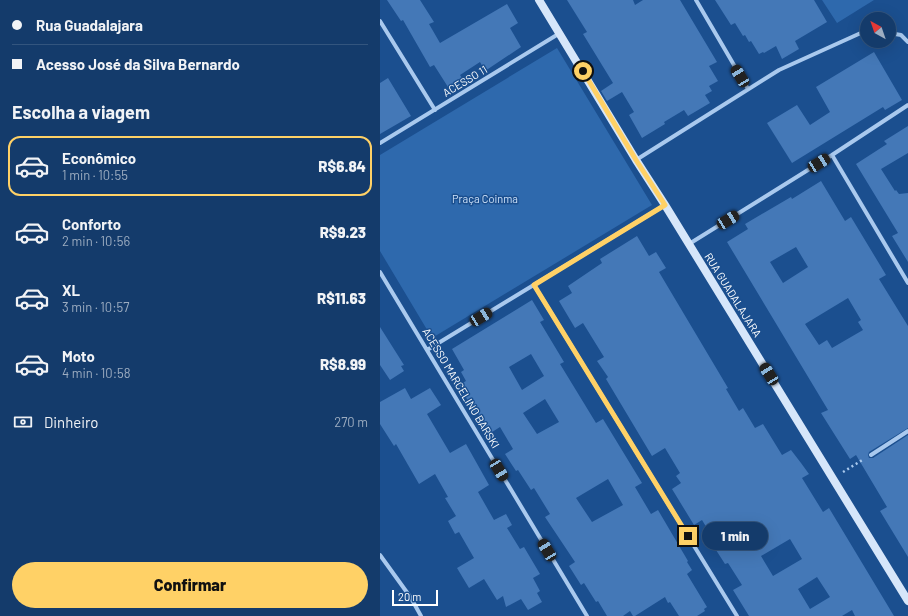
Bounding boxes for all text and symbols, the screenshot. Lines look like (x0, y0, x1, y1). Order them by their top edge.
north arrow (860, 12, 896, 48)
map controls (860, 12, 896, 48)
text: Rua Guadalajara (36, 16, 143, 34)
text: Acesso José da Silva Bernardo (36, 55, 240, 73)
street label: ACESSO 11 (440, 62, 489, 99)
route start (574, 62, 592, 80)
car (729, 63, 751, 89)
text: Escolha a viagem (12, 101, 150, 123)
icon: car (14, 148, 50, 184)
text: Econômico (62, 149, 136, 167)
car (806, 152, 832, 174)
text: R$6.84 (318, 157, 366, 175)
text: 1 min · 10:55 (62, 167, 128, 183)
park label: Praça Coinma (452, 192, 518, 205)
car (715, 209, 741, 231)
icon: car (14, 214, 50, 250)
text: Conforto (62, 215, 121, 233)
text: R$9.23 (320, 223, 366, 241)
text: 2 min · 10:56 (62, 233, 130, 249)
street label: RUA GUADALAJARA (702, 250, 765, 339)
icon: car (14, 280, 50, 316)
text: XL (62, 281, 80, 299)
text: R$11.63 (317, 289, 366, 307)
text: 3 min · 10:57 (62, 299, 129, 315)
car (468, 306, 494, 328)
street label: ACESSO MARCELINO BARSKI (420, 325, 503, 450)
icon: car (14, 346, 50, 382)
text: Moto (62, 347, 95, 365)
text: R$8.99 (320, 355, 366, 373)
car (758, 361, 780, 387)
text: 4 min · 10:58 (62, 365, 131, 381)
icon: cash (12, 411, 34, 433)
text: Dinheiro (44, 413, 99, 431)
text: 270 m (334, 414, 368, 430)
car (488, 457, 510, 483)
callout: 1 min (702, 522, 768, 550)
route end (679, 527, 697, 545)
text: 1 min (721, 528, 749, 544)
car (536, 537, 558, 563)
button: Confirmar (12, 562, 368, 608)
scale bar (392, 588, 438, 607)
text: 20 m (398, 590, 421, 603)

